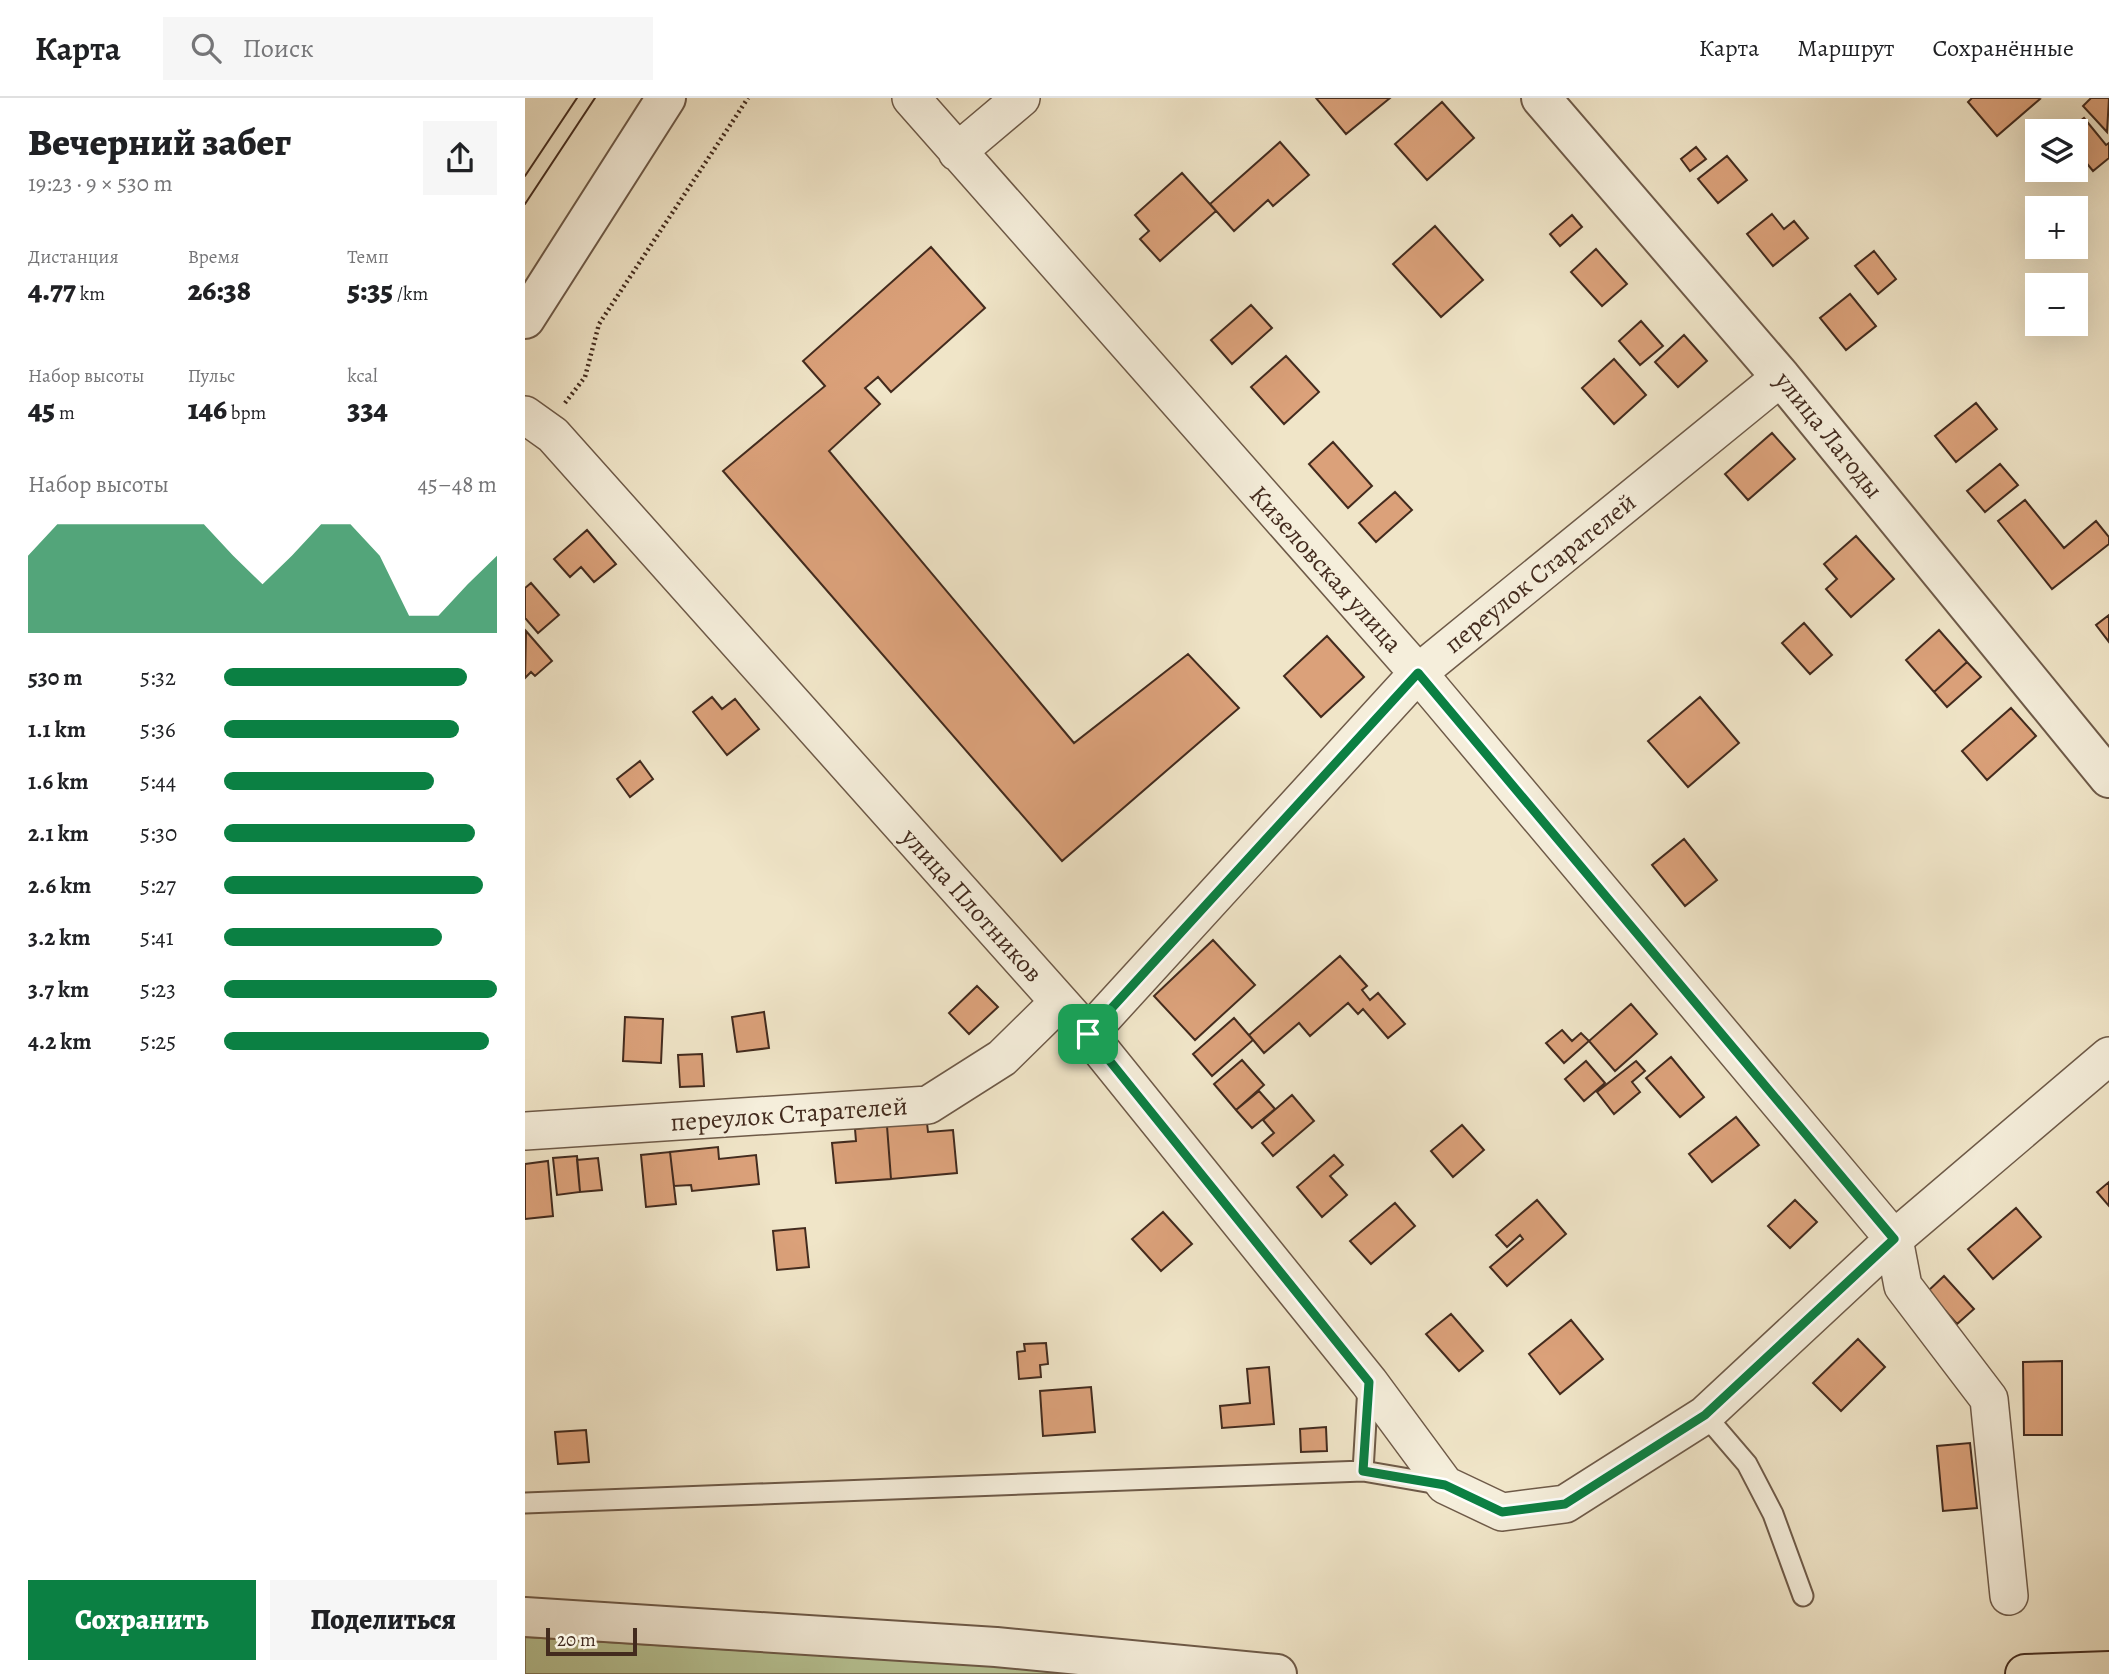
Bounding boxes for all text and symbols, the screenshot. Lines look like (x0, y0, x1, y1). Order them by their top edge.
search box (163, 17, 653, 80)
text: Карта (35, 26, 121, 71)
icon: search (187, 29, 225, 67)
text: Поиск (243, 31, 314, 66)
text: Карта (1699, 32, 1759, 64)
text: Маршрут (1797, 32, 1895, 64)
text: Сохранённые (1933, 32, 2074, 64)
text: Вечерний забег (28, 116, 291, 168)
map controls (2025, 119, 2088, 336)
button: layers (2025, 119, 2088, 182)
button: share (423, 121, 497, 195)
text: 19:23 · 9 × 530 m (28, 168, 173, 199)
button: + (2025, 196, 2088, 259)
text: Дистанция (28, 244, 119, 270)
text: Время (188, 244, 239, 270)
text: Темп (347, 244, 389, 270)
text: 4.77 (28, 270, 76, 310)
text: 26:38 (188, 270, 251, 310)
text: 5:35 (347, 270, 393, 310)
button: − (2025, 273, 2088, 336)
text: km (76, 281, 105, 307)
text: /km (393, 281, 428, 307)
text: Набор высоты (28, 363, 144, 389)
text: Пульс (188, 363, 235, 389)
text: kcal (347, 363, 378, 389)
street label: улица Лагоды (1766, 363, 1891, 506)
text: 45 (28, 389, 55, 429)
text: 146 (188, 389, 227, 429)
text: 334 (347, 389, 388, 429)
text: m (55, 400, 75, 426)
text: bpm (227, 400, 266, 426)
text: Набор высоты (28, 469, 169, 500)
text: 45–48 m (417, 469, 497, 500)
street label: Кизеловская улица (1242, 478, 1410, 660)
street label: переулок Старателей (1437, 485, 1643, 661)
text: 530 m (28, 662, 83, 693)
text: 5:32 (140, 662, 176, 693)
text: 1.1 km (28, 714, 86, 745)
text: 5:36 (140, 714, 176, 745)
text: 1.6 km (28, 766, 88, 797)
text: 5:44 (140, 766, 176, 797)
text: 2.1 km (28, 818, 89, 849)
text: 5:30 (140, 818, 177, 849)
street label: улица Плотников (893, 820, 1051, 990)
text: 2.6 km (28, 870, 91, 901)
text: 5:27 (140, 870, 176, 901)
text: 3.2 km (28, 922, 91, 953)
text: 5:41 (140, 922, 174, 953)
text: 3.7 km (28, 974, 89, 1005)
text: 5:23 (140, 974, 176, 1005)
pin (1058, 1004, 1118, 1064)
icon: arrive (1069, 1015, 1107, 1053)
text: 4.2 km (28, 1026, 91, 1057)
text: 5:25 (140, 1026, 176, 1057)
street label: переулок Старателей (669, 1088, 909, 1140)
button: Сохранить (28, 1580, 256, 1660)
button: Поделиться (270, 1580, 497, 1660)
scale bar (546, 1625, 637, 1657)
text: 20 m (557, 1627, 596, 1653)

